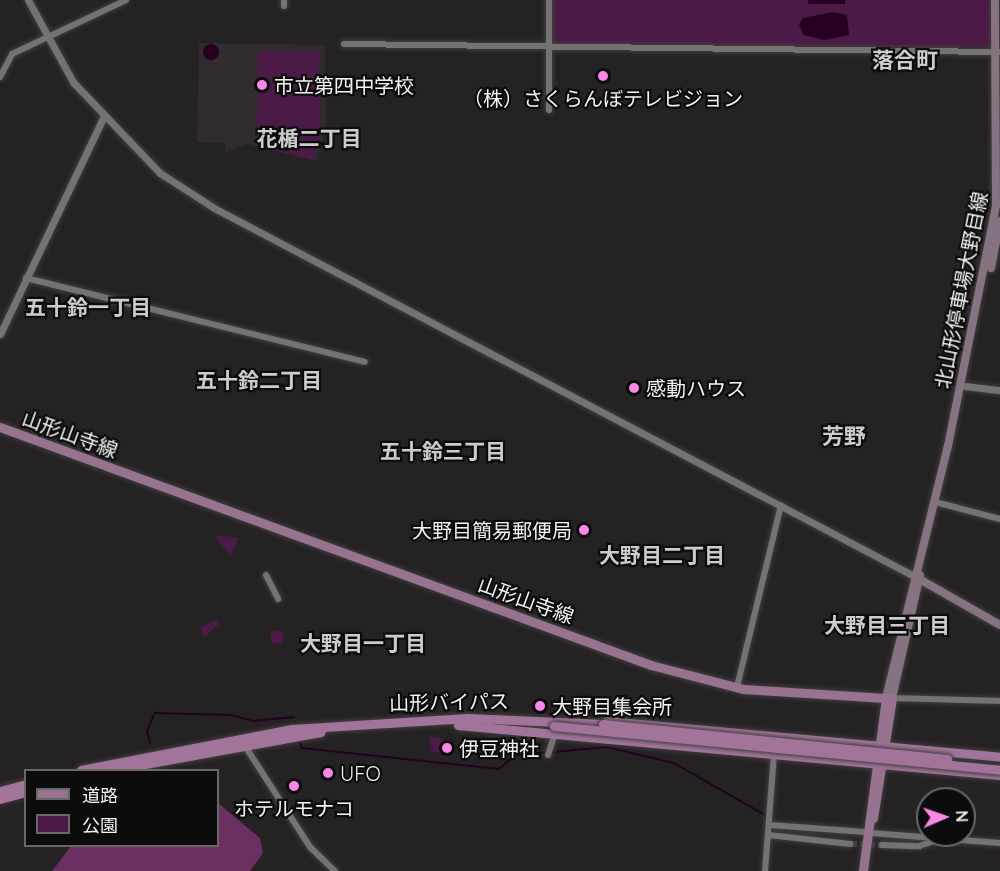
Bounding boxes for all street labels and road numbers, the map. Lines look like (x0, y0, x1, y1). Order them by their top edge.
street label: 北山形停車場大野目線 (930, 190, 992, 390)
street label: 山形山寺線 (19, 406, 121, 462)
street label: 山形山寺線 (475, 572, 577, 628)
street label: 山形バイパス (389, 689, 509, 715)

